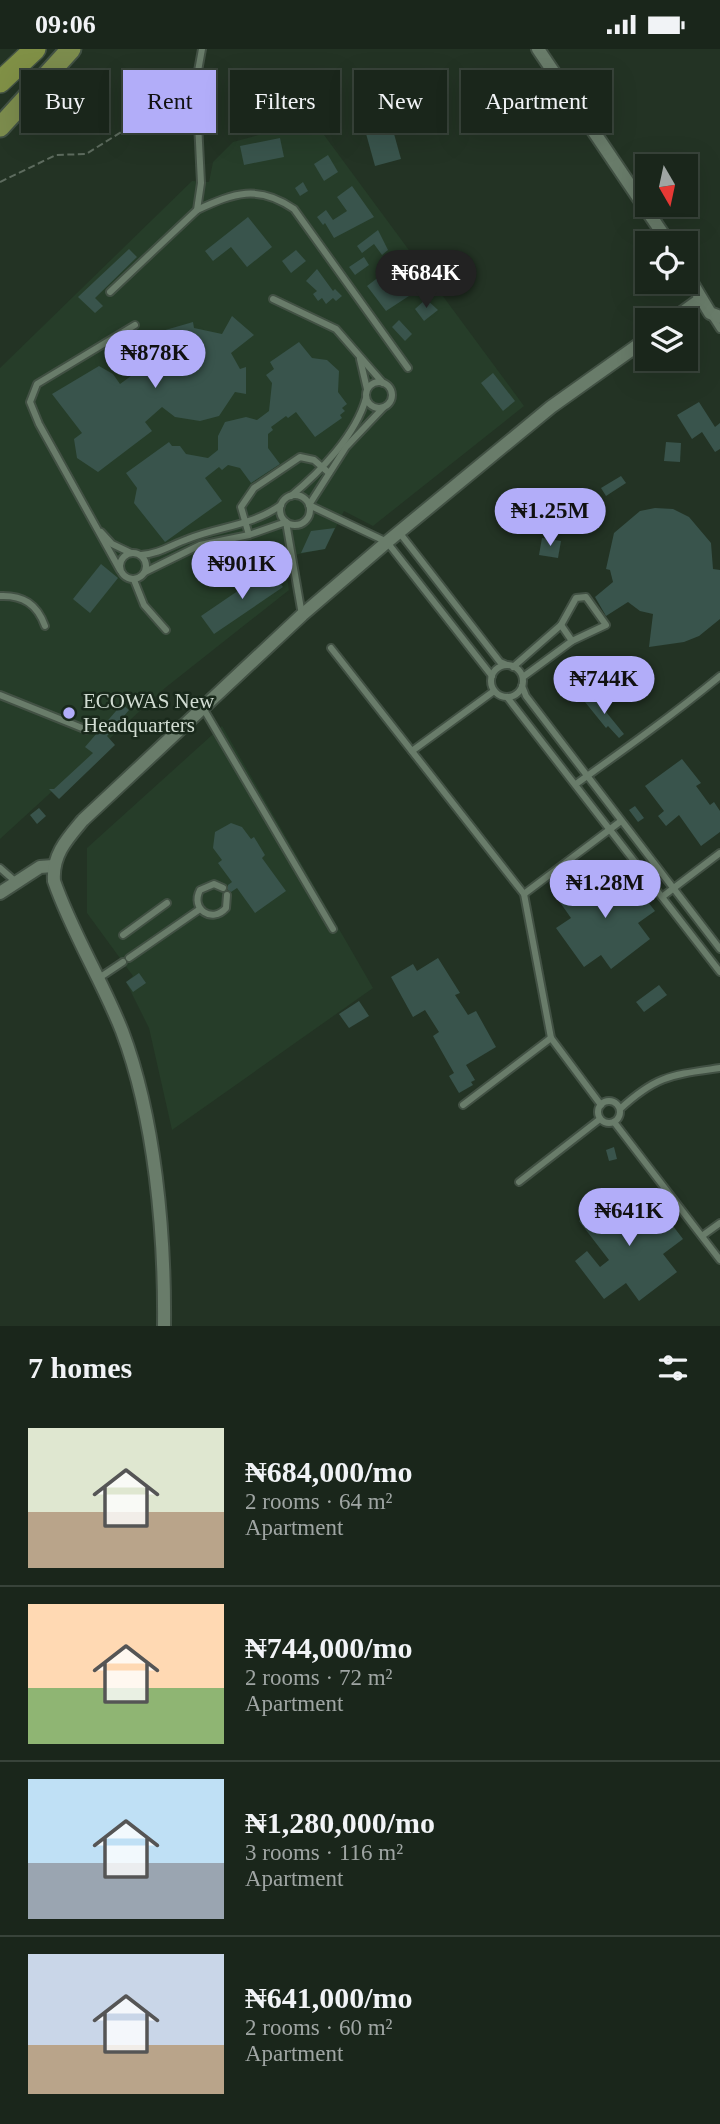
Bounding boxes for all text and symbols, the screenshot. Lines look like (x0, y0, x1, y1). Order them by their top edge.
text: 09:06 (35, 10, 96, 39)
chip: Buy (21, 70, 109, 133)
chip: Rent (123, 70, 216, 133)
chip: Filters (230, 70, 340, 133)
chip: New (354, 70, 447, 133)
chip: Apartment (461, 70, 612, 133)
north arrow (635, 154, 698, 217)
map controls (635, 154, 698, 371)
button: locate (635, 231, 698, 294)
pin: ₦684K (377, 251, 475, 310)
text: ₦684K (392, 260, 461, 285)
button: layers (635, 308, 698, 371)
pin: ₦878K (106, 331, 204, 390)
text: ₦878K (121, 340, 190, 365)
pin: ₦1.25M (493, 489, 607, 548)
text: ₦1.25M (511, 498, 589, 523)
pin: ₦901K (193, 541, 291, 601)
text: ₦901K (208, 551, 277, 576)
pin: ₦744K (555, 657, 653, 716)
text: ₦744K (570, 666, 639, 691)
place label: ECOWAS New Headquarters (83, 689, 215, 737)
marker: ECOWAS New Headquarters (61, 705, 77, 721)
pin: ₦1.28M (548, 861, 662, 920)
text: ₦1.28M (566, 870, 644, 895)
pin: ₦641K (580, 1189, 678, 1248)
text: ₦641K (595, 1198, 664, 1223)
icon: filters (654, 1349, 692, 1387)
text: 7 homes (28, 1351, 132, 1384)
text: ₦684,000/mo (245, 1455, 413, 1488)
icon: home (84, 1456, 168, 1540)
text: 2 rooms · 64 m² (245, 1489, 392, 1514)
text: Apartment (245, 1515, 343, 1540)
text: ₦744,000/mo (245, 1631, 413, 1664)
icon: home (84, 1632, 168, 1716)
text: 2 rooms · 72 m² (245, 1665, 392, 1690)
text: Apartment (245, 1691, 343, 1716)
text: ₦1,280,000/mo (245, 1806, 435, 1839)
icon: home (84, 1807, 168, 1891)
text: 3 rooms · 116 m² (245, 1840, 403, 1865)
text: Apartment (245, 1866, 343, 1891)
text: ₦641,000/mo (245, 1981, 413, 2014)
icon: home (84, 1982, 168, 2066)
text: 2 rooms · 60 m² (245, 2015, 392, 2040)
text: Apartment (245, 2041, 343, 2066)

